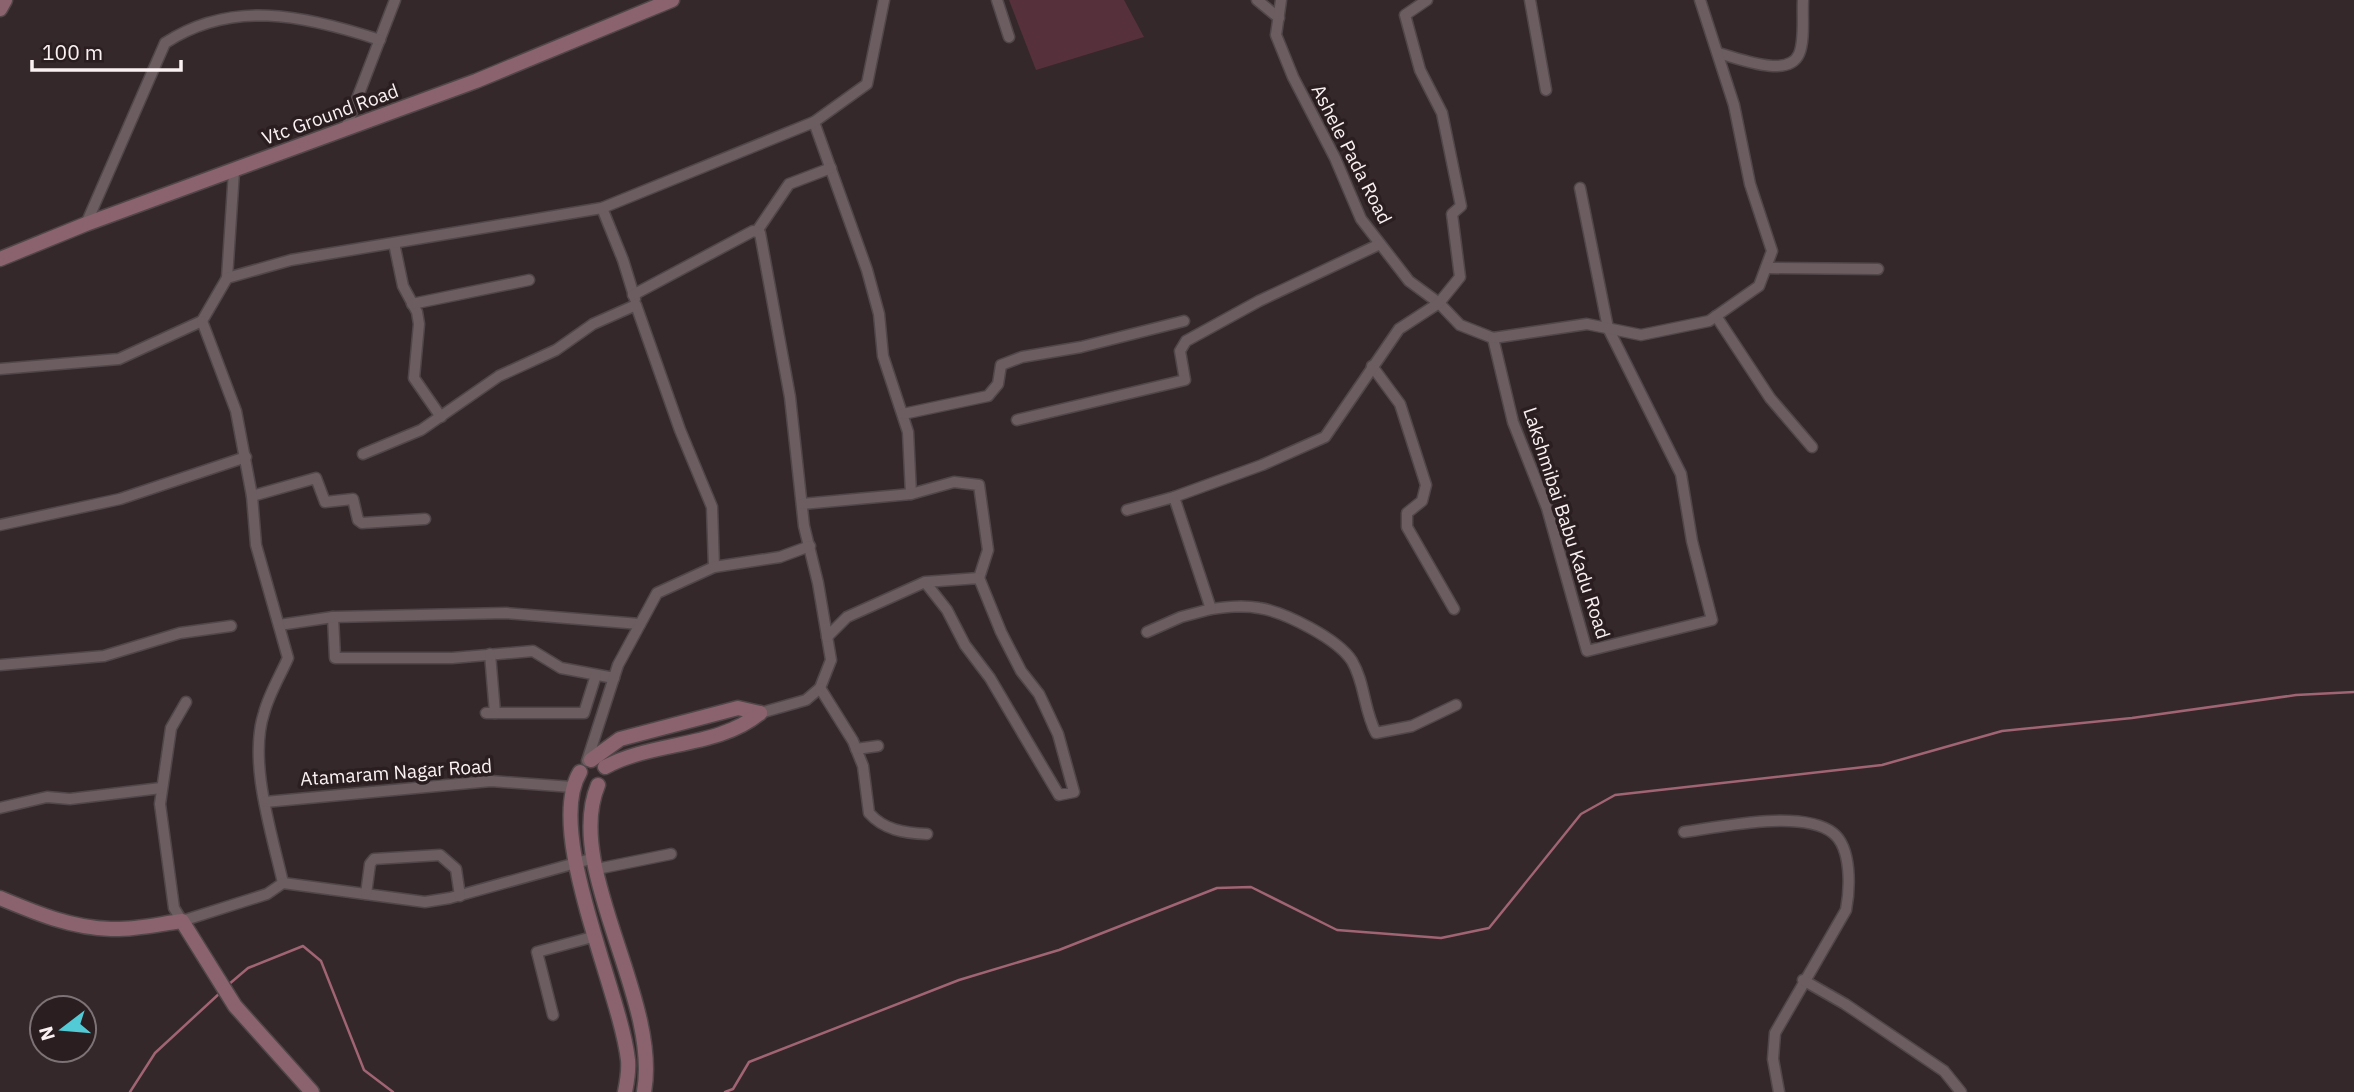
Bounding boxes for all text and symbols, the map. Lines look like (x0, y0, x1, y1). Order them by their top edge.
scale bar (32, 28, 180, 72)
text: 100 m (42, 38, 103, 66)
street label: Vtc Ground Road (258, 78, 402, 150)
street label: Ashele Pada Road (1306, 80, 1398, 228)
street label: Lakshmibai Babu Kadu Road (1518, 404, 1616, 642)
street label: Atamaram Nagar Road (299, 753, 493, 791)
north arrow (28, 994, 98, 1064)
text: N (33, 1024, 60, 1044)

